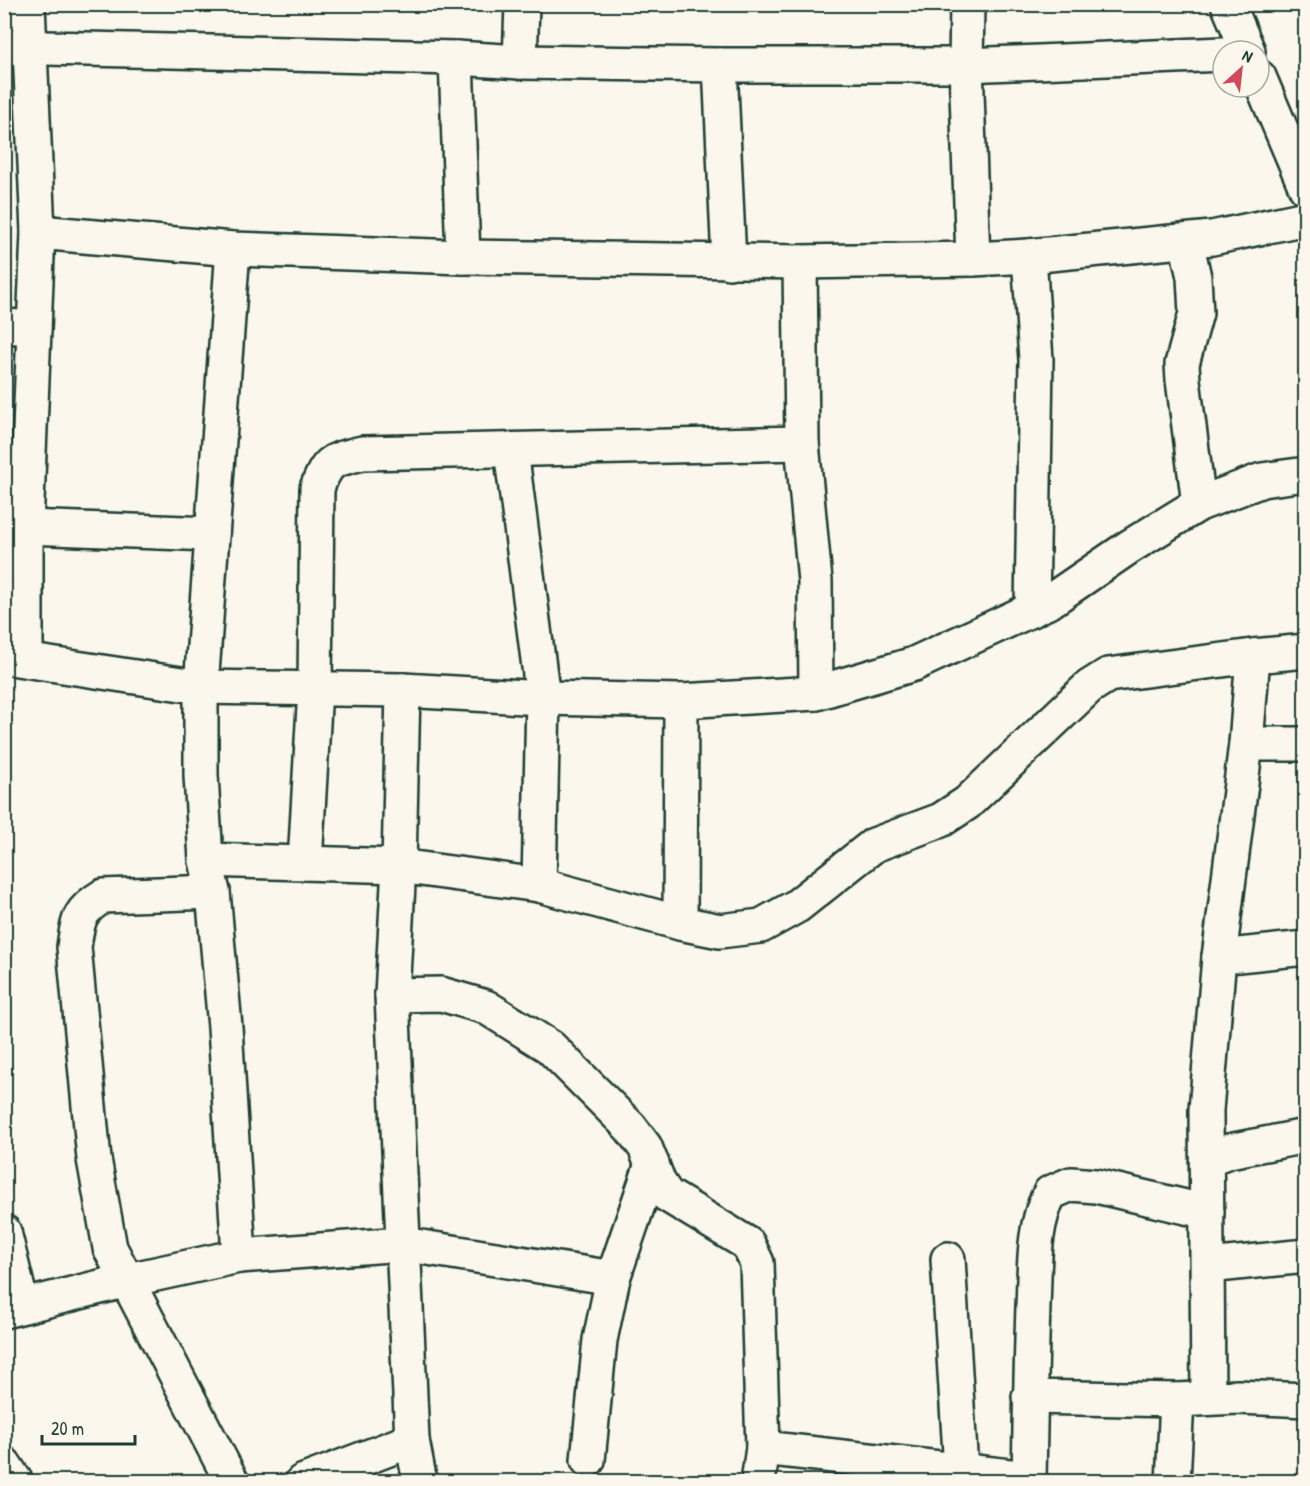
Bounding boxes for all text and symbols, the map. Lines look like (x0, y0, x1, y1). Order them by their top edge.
north arrow (1211, 39, 1271, 99)
text: N (1239, 44, 1257, 68)
scale bar (42, 1408, 135, 1446)
text: 20 m (51, 1416, 84, 1441)

